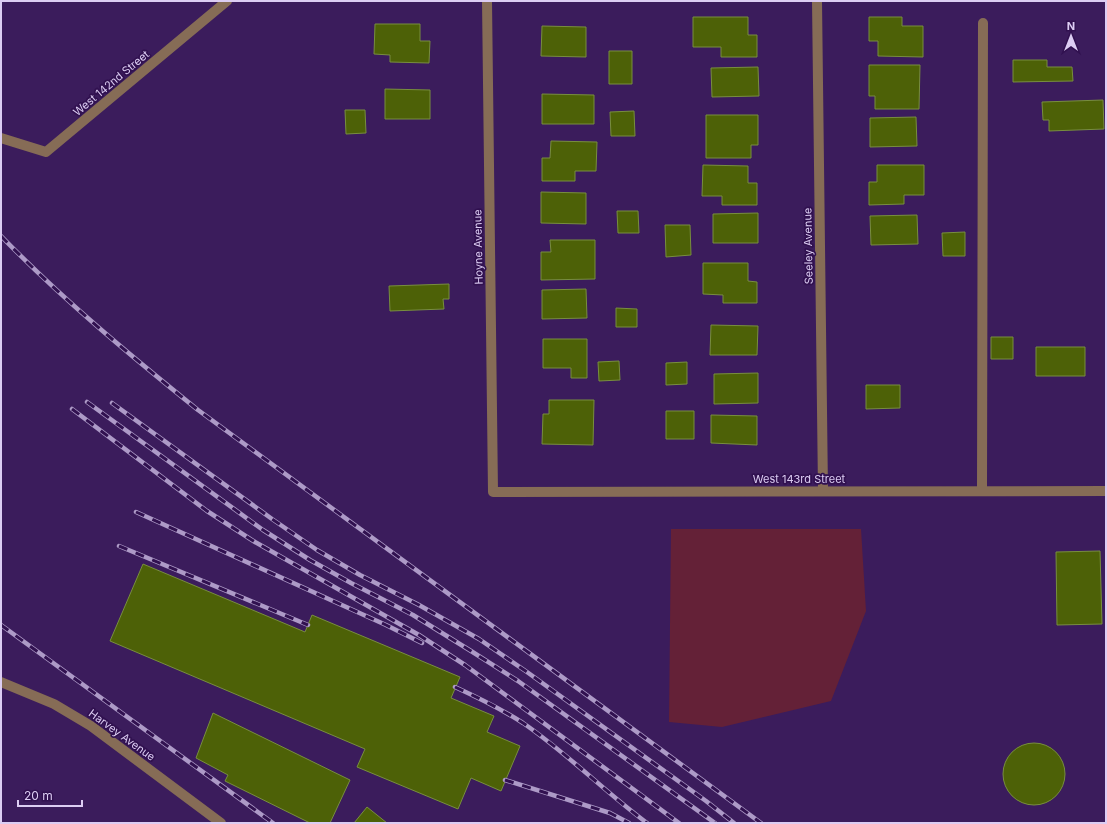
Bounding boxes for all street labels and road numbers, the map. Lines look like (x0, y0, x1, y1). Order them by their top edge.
street label: West 142nd Street (70, 47, 152, 119)
street label: Seeley Avenue (800, 208, 816, 284)
street label: Hoyne Avenue (470, 209, 486, 285)
street label: West 143rd Street (753, 472, 846, 486)
street label: Harvey Avenue (86, 706, 158, 764)

